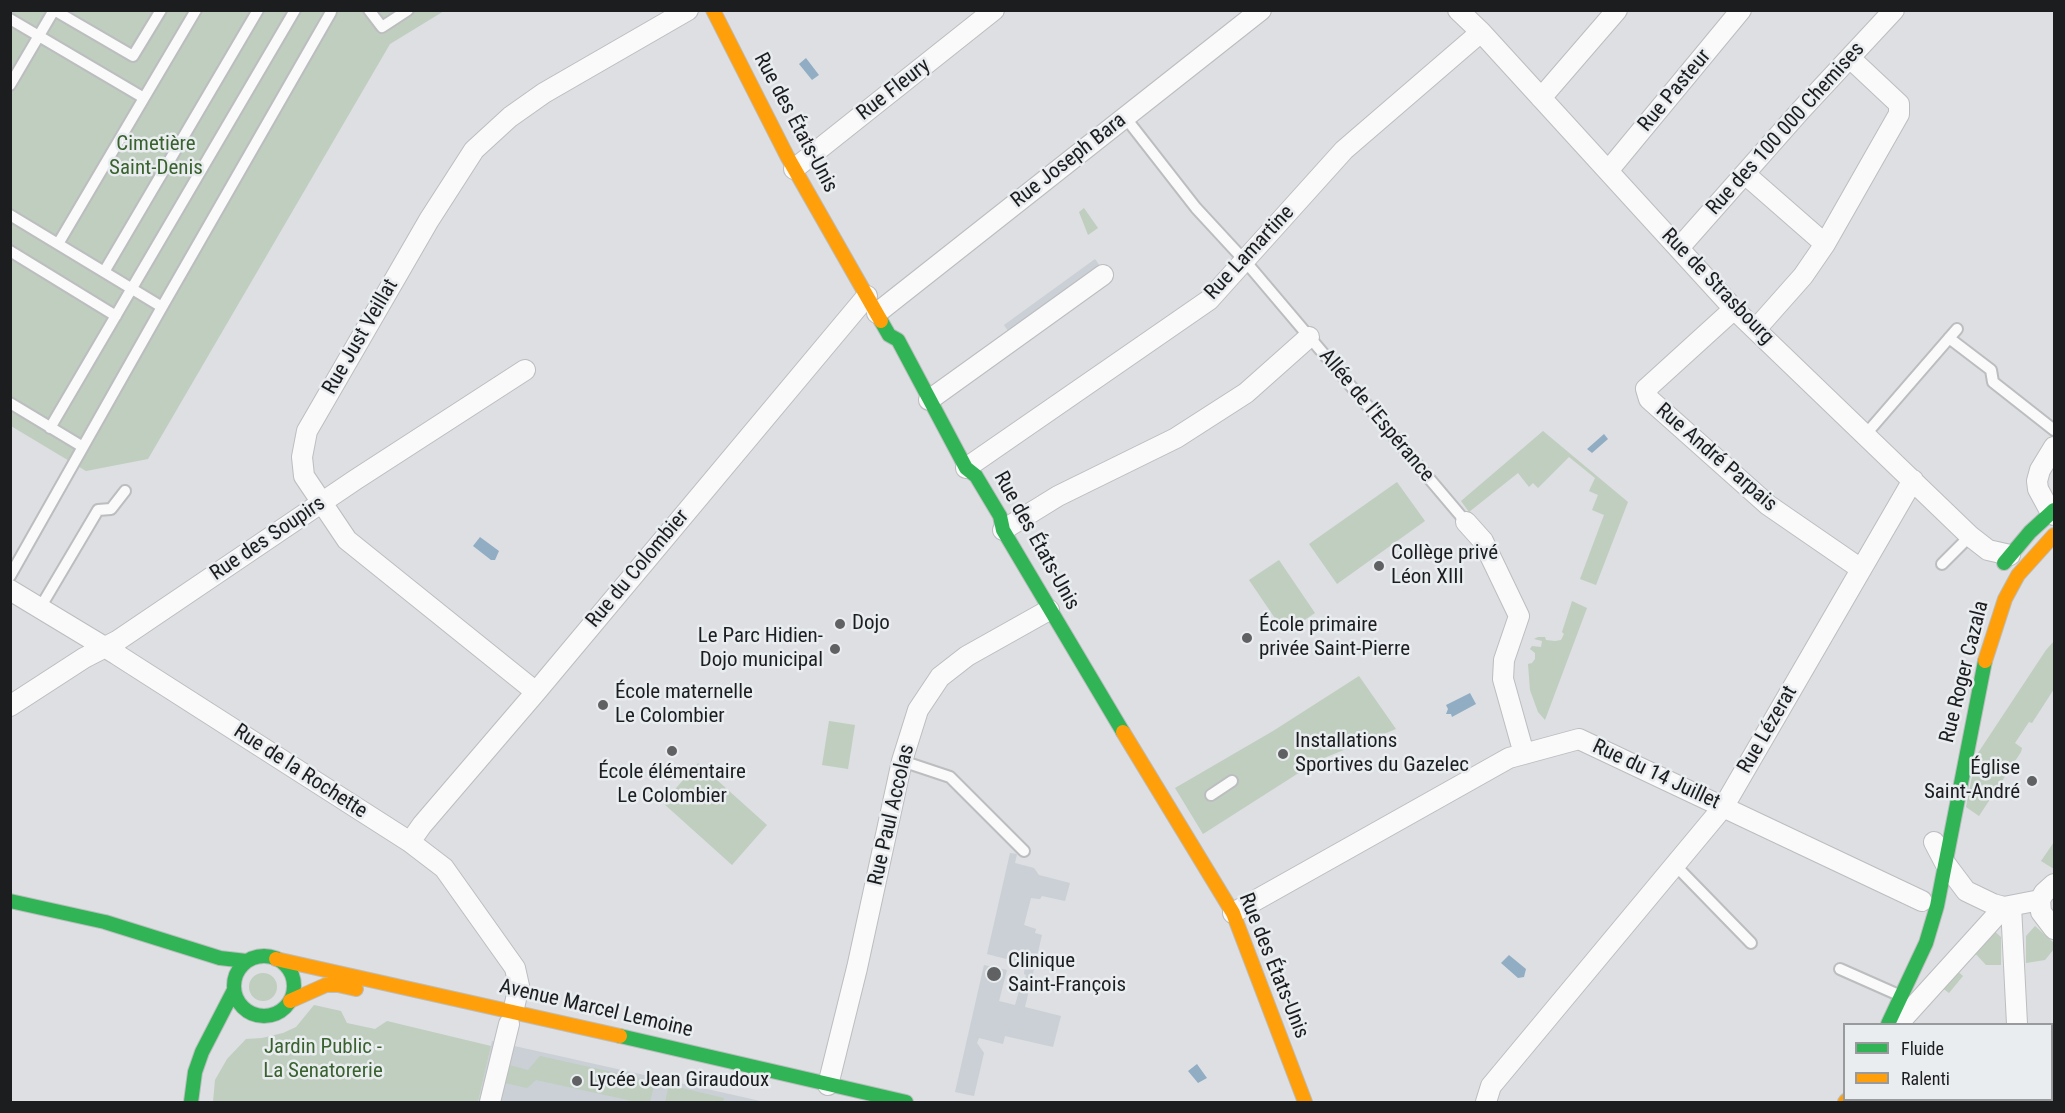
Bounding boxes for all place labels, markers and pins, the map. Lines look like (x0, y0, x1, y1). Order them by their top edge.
place label: Collège privé Léon XIII (1391, 541, 1498, 591)
marker: Collège privé Léon XIII (1372, 559, 1386, 573)
place label: Dojo (852, 611, 890, 637)
place label: École primaire privée Saint-Pierre (1259, 613, 1410, 663)
marker: Dojo (833, 617, 847, 631)
place label: Le Parc Hidien- Dojo municipal (698, 624, 823, 674)
marker: École primaire privée Saint-Pierre (1240, 631, 1254, 645)
marker: Le Parc Hidien- Dojo municipal (828, 642, 842, 656)
place label: École maternelle Le Colombier (615, 680, 753, 730)
marker: École maternelle Le Colombier (596, 698, 610, 712)
place label: Installations Sportives du Gazelec (1295, 729, 1469, 779)
marker: École élémentaire Le Colombier (665, 744, 679, 758)
marker: Installations Sportives du Gazelec (1276, 747, 1290, 761)
place label: Église Saint-André (1924, 756, 2020, 806)
place label: École élémentaire Le Colombier (598, 760, 746, 810)
marker: Église Saint-André (2025, 774, 2039, 788)
place label: Clinique Saint-François (1008, 949, 1126, 999)
marker: Clinique Saint-François (985, 965, 1003, 983)
place label: Lycée Jean Giraudoux (589, 1068, 769, 1094)
marker: Lycée Jean Giraudoux (570, 1074, 584, 1088)

